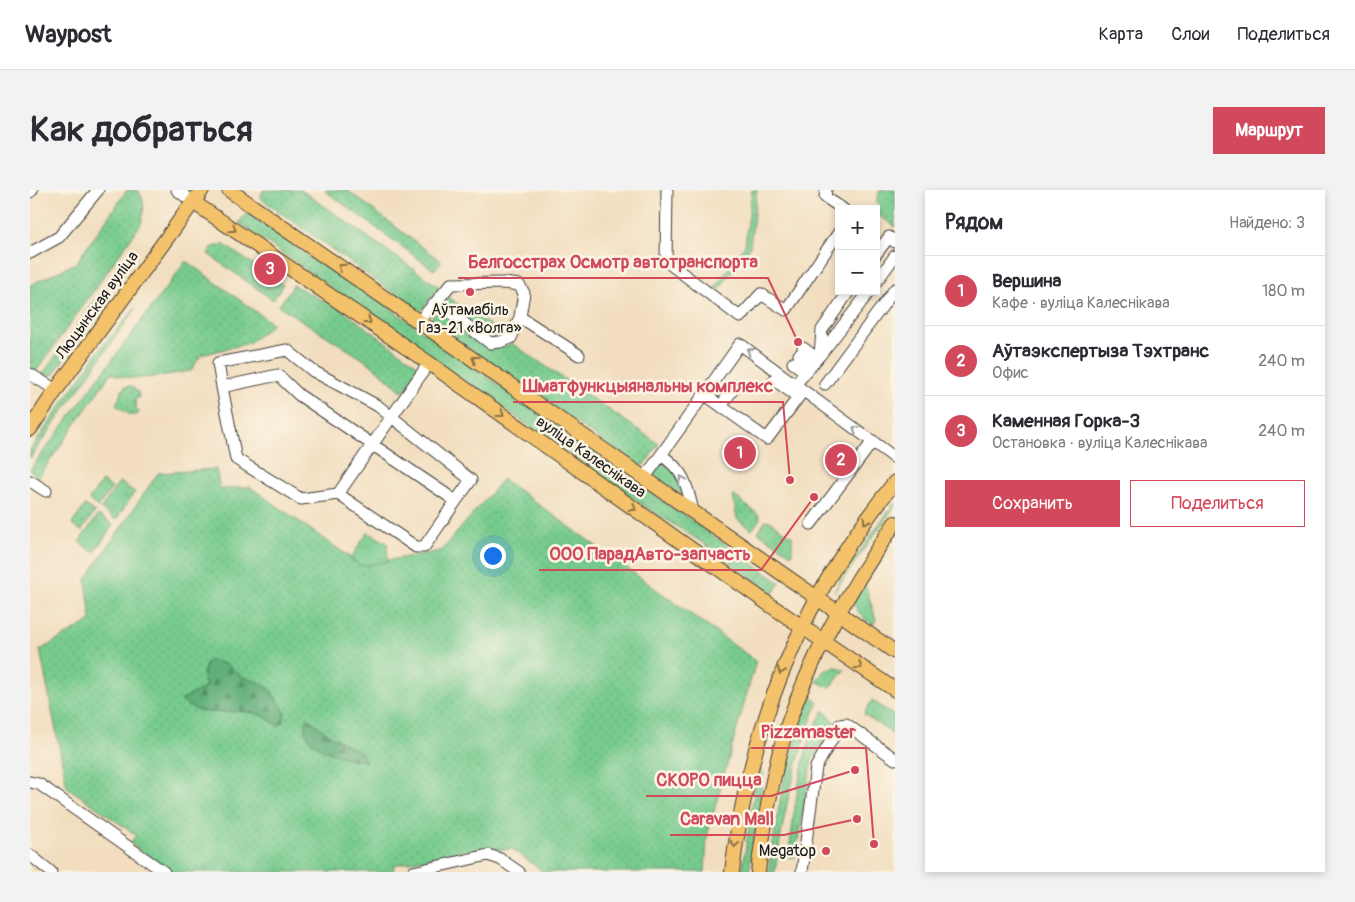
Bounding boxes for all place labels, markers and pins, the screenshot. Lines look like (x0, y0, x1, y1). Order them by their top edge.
callout: Белгосстрах Осмотр автотранспорта (458, 245, 768, 278)
pin: 3 (254, 250, 286, 288)
marker: Аўтамабіль Газ-21 «Волга» (464, 286, 476, 298)
place label: Аўтамабіль Газ-21 «Волга» (418, 300, 522, 338)
callout: Шматфункцыянальны комплекс (513, 369, 783, 402)
pin: 1 (724, 434, 756, 472)
pin: 2 (825, 441, 857, 479)
callout: ООО ПарадАвто-запчасть (539, 537, 761, 570)
callout: Pizzamaster (751, 715, 866, 748)
callout: СКОРО пицца (646, 763, 771, 796)
callout: Caravan Mall (670, 802, 784, 835)
place label: Megatop (759, 841, 816, 861)
marker: Megatop (820, 845, 832, 857)

